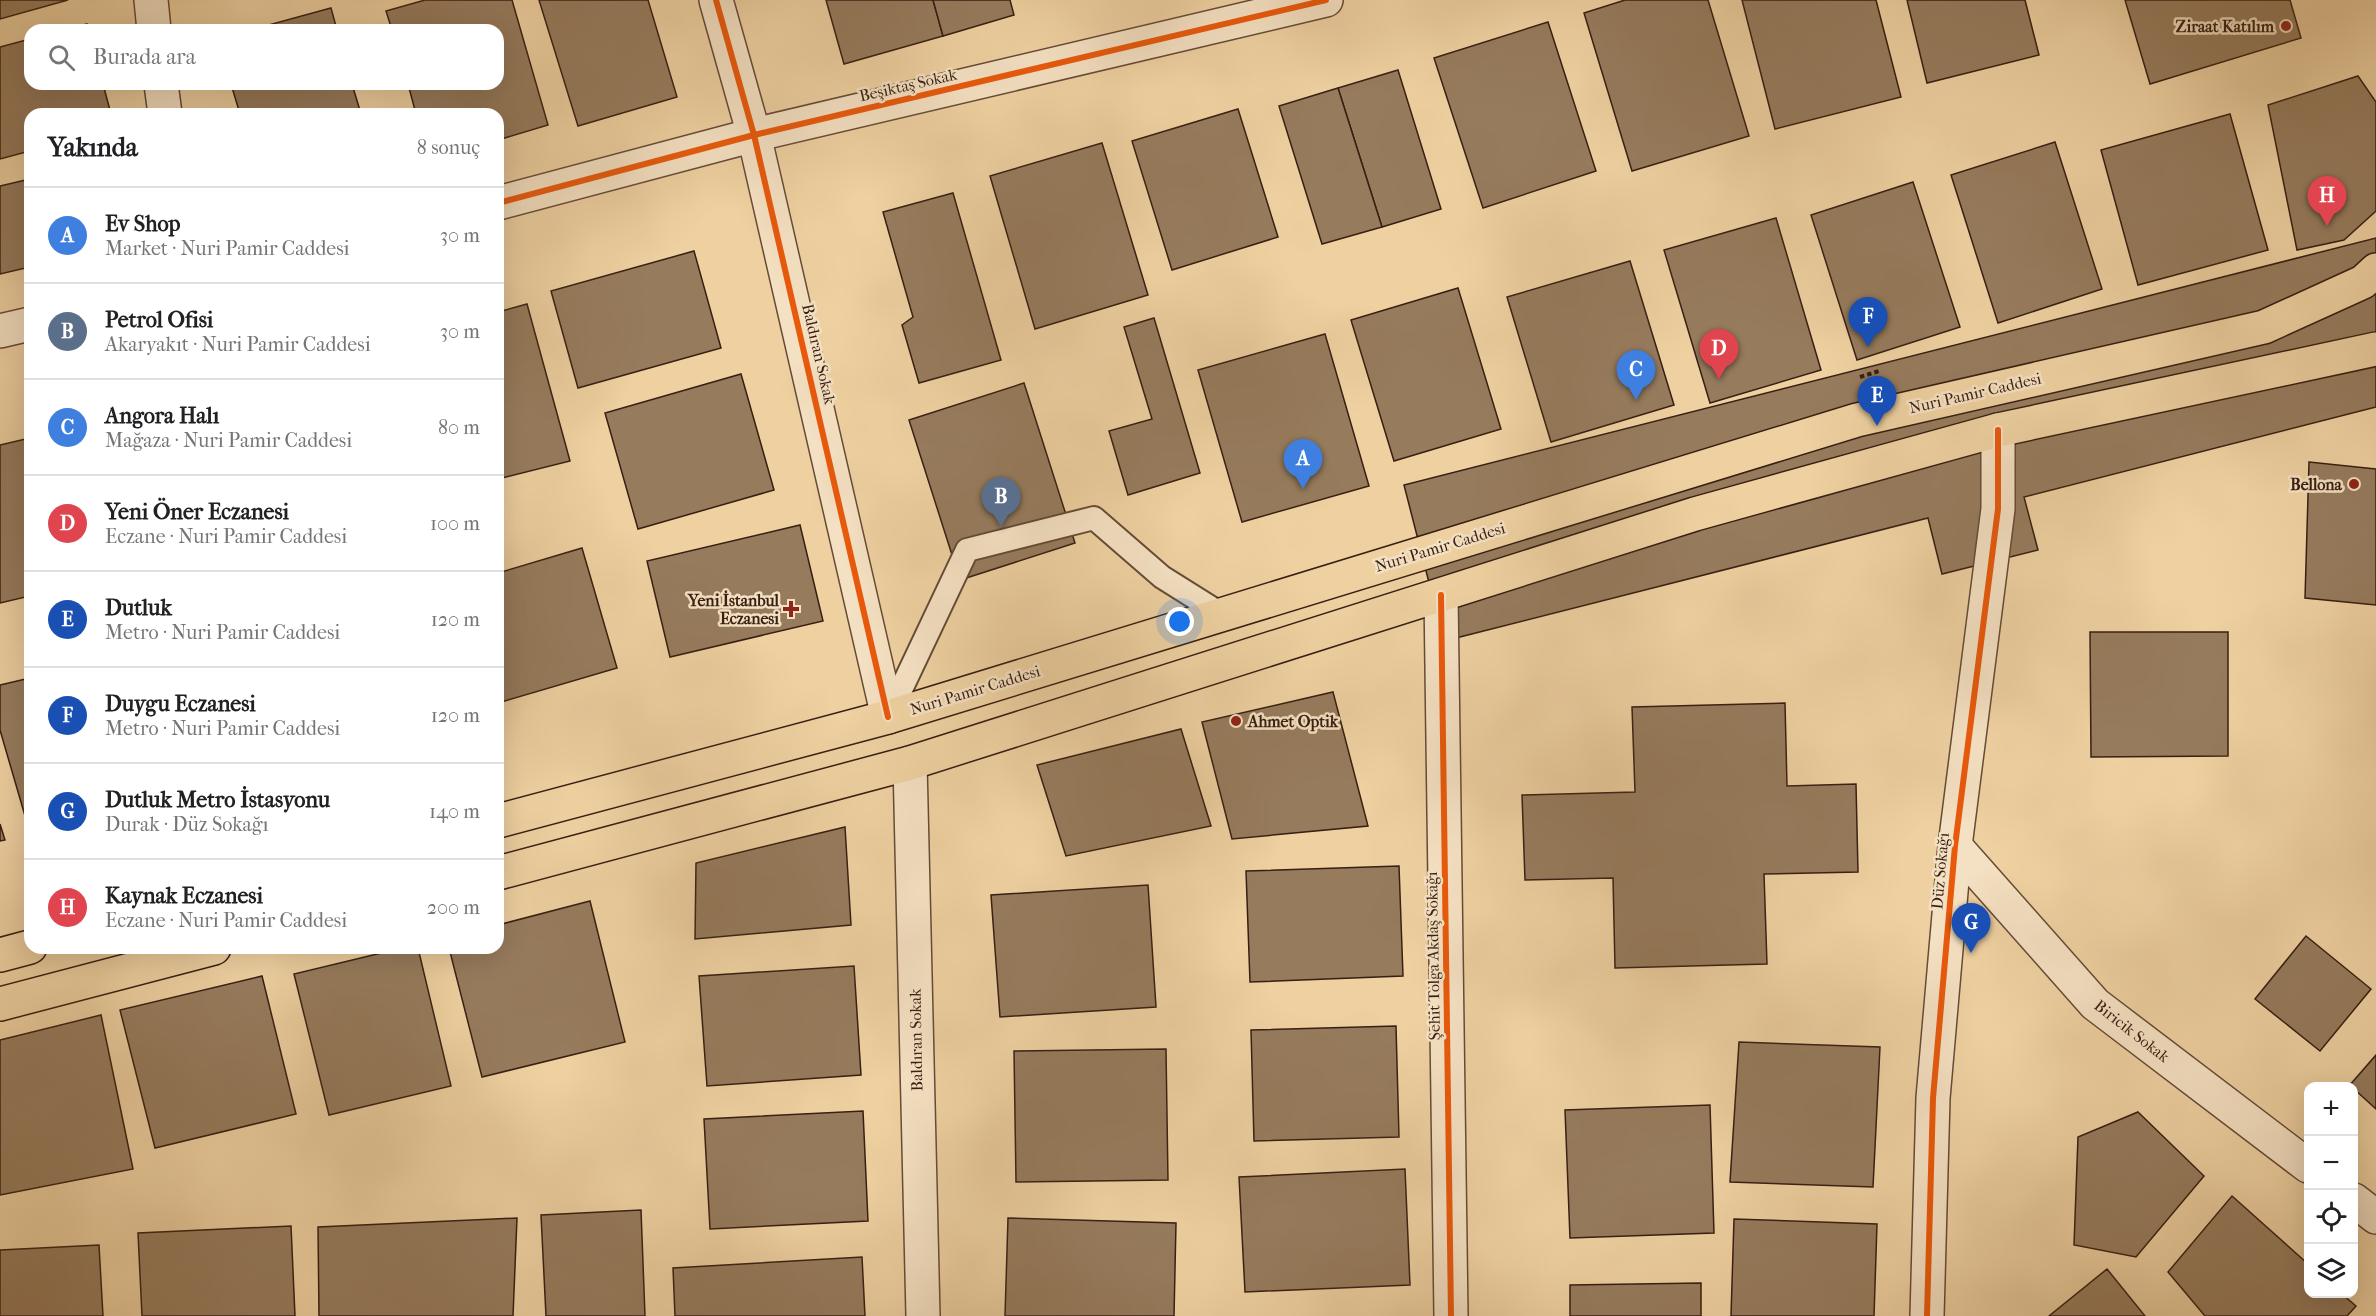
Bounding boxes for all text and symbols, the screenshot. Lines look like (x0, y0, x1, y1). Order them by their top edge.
place label: Ziraat Katılım (2176, 17, 2275, 36)
marker: Ziraat Katılım (2279, 19, 2293, 33)
search box (24, 24, 504, 90)
icon: search (45, 41, 78, 74)
text: Burada ara (93, 44, 196, 70)
street label: Beşiktaş Sokak (857, 64, 960, 106)
text: Yakında (48, 132, 138, 163)
text: 8 sonuç (417, 136, 480, 159)
pin: H (2308, 176, 2346, 226)
text: Ev Shop (105, 211, 181, 237)
text: A (61, 224, 74, 247)
text: 30 m (440, 224, 480, 247)
text: Market · Nuri Pamir Caddesi (105, 237, 349, 260)
pin: F (1848, 298, 1888, 347)
street label: Baldıran Sokak (798, 302, 840, 407)
text: Petrol Ofisi (105, 307, 213, 333)
text: B (61, 320, 74, 343)
text: 30 m (440, 320, 480, 343)
pin: D (1700, 330, 1738, 379)
text: Akaryakıt · Nuri Pamir Caddesi (105, 333, 371, 356)
pin: C (1616, 350, 1656, 400)
street label: Nuri Pamir Caddesi (1907, 368, 2043, 417)
pin: E (1858, 376, 1896, 426)
text: Angora Halı (105, 403, 219, 429)
text: C (61, 416, 74, 439)
text: 80 m (438, 416, 480, 439)
text: Mağaza · Nuri Pamir Caddesi (105, 429, 352, 452)
pin: A (1284, 440, 1322, 489)
place label: Bellona (2290, 475, 2343, 494)
marker: Bellona (2347, 477, 2361, 491)
pin: B (982, 478, 1020, 527)
text: Yeni Öner Eczanesi (105, 499, 289, 525)
text: D (60, 512, 75, 535)
text: 100 m (430, 512, 480, 535)
street label: Nuri Pamir Caddesi (1373, 518, 1508, 576)
text: Eczane · Nuri Pamir Caddesi (105, 525, 347, 548)
place label: Yeni İstanbul Eczanesi (687, 590, 780, 628)
text: Dutluk (105, 595, 172, 621)
marker: Yeni İstanbul Eczanesi (784, 602, 798, 616)
your location (1165, 607, 1194, 636)
text: E (61, 608, 74, 631)
text: 120 m (431, 608, 480, 631)
text: Metro · Nuri Pamir Caddesi (105, 621, 340, 644)
street label: Nuri Pamir Caddesi (908, 661, 1043, 719)
text: Duygu Eczanesi (105, 691, 256, 717)
text: F (62, 704, 73, 727)
text: 120 m (431, 704, 480, 727)
place label: Ahmet Optik (1247, 712, 1339, 732)
marker: Ahmet Optik (1229, 714, 1243, 728)
text: Metro · Nuri Pamir Caddesi (105, 717, 340, 740)
text: Dutluk Metro İstasyonu (105, 787, 330, 813)
text: G (60, 800, 75, 823)
text: 140 m (429, 800, 480, 823)
text: Durak · Düz Sokağı (105, 813, 268, 836)
street label: Düz Sokağı (1927, 832, 1953, 910)
street label: Şehit Tolga Akdaş Sokağı (1422, 871, 1445, 1041)
text: Kaynak Eczanesi (105, 883, 263, 909)
text: H (60, 896, 75, 919)
text: 200 m (427, 896, 480, 919)
pin: G (1952, 904, 1990, 953)
text: Eczane · Nuri Pamir Caddesi (105, 909, 347, 932)
street label: Baldıran Sokak (906, 988, 926, 1091)
street label: Biricik Sokak (2091, 996, 2174, 1067)
map controls (2304, 1082, 2358, 1298)
button: + (2304, 1082, 2358, 1136)
button: − (2304, 1136, 2358, 1190)
button: locate (2304, 1190, 2358, 1244)
button: layers (2304, 1244, 2358, 1298)

